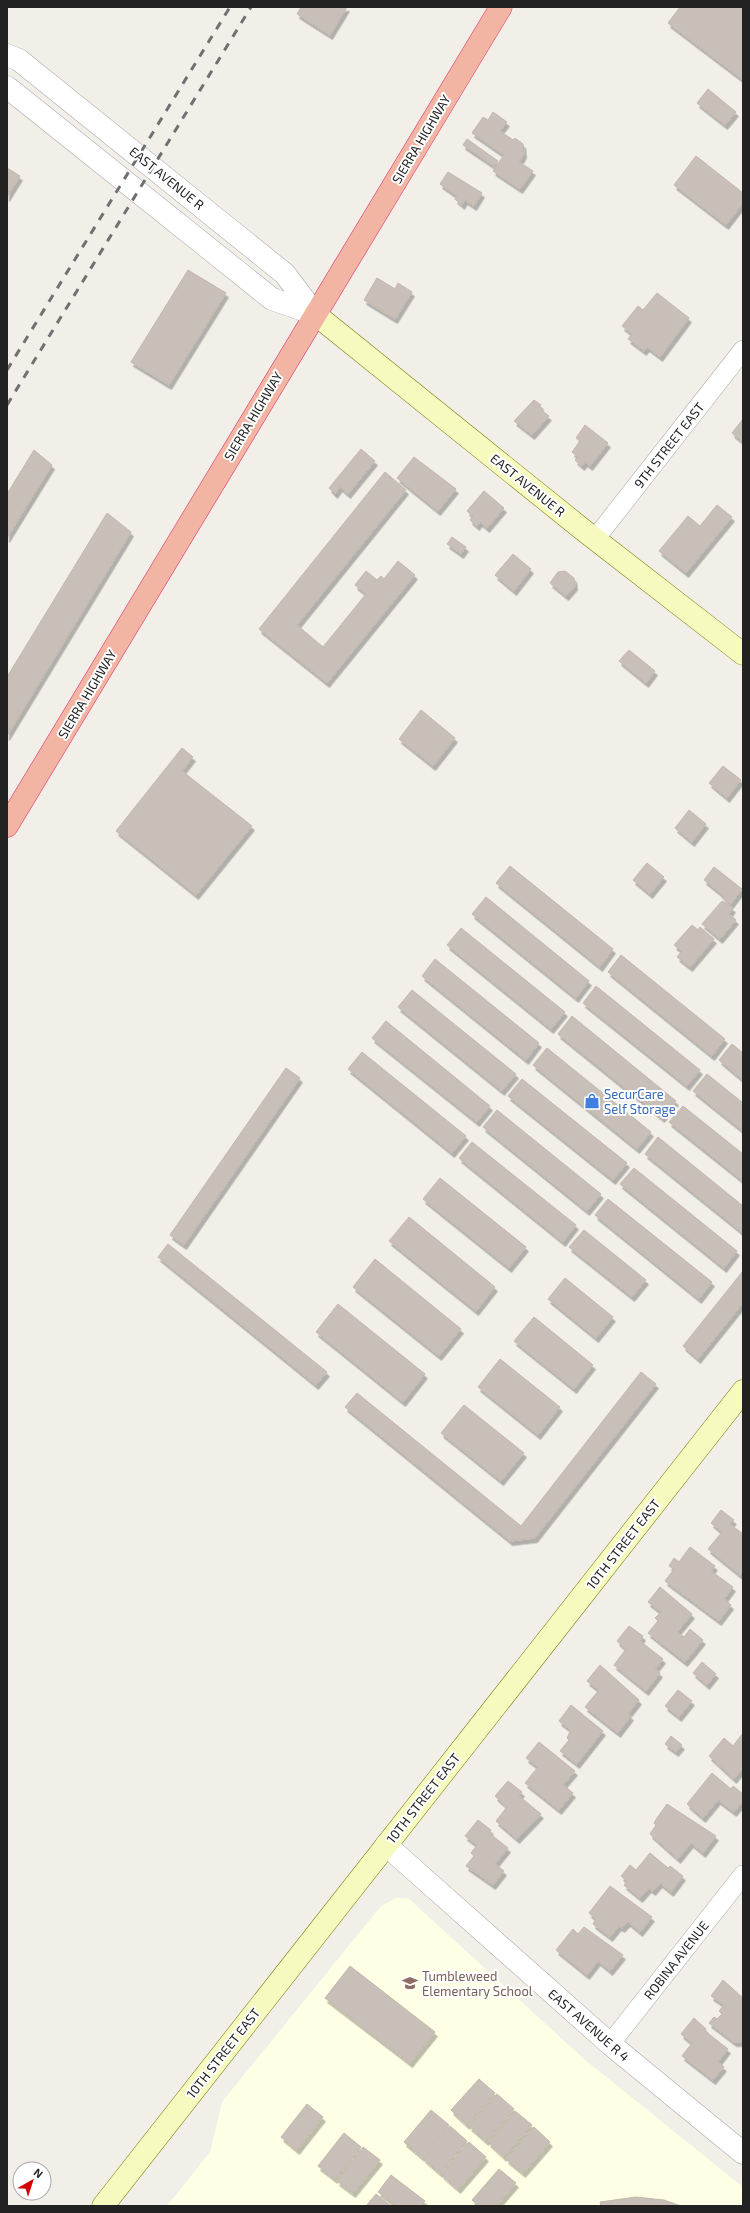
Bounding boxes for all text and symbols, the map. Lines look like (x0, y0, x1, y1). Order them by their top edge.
street label: SIERRA HIGHWAY (388, 91, 454, 186)
street label: EAST AVENUE R (126, 143, 208, 213)
street label: SIERRA HIGHWAY (220, 368, 286, 463)
street label: 9TH STREET EAST (631, 399, 708, 491)
street label: EAST AVENUE R (487, 450, 569, 520)
street label: SIERRA HIGHWAY (54, 646, 120, 741)
place label: SecurCare Self Storage (604, 1086, 676, 1117)
shop icon: SecurCare Self Storage (583, 1092, 601, 1110)
street label: 10TH STREET EAST (583, 1495, 663, 1592)
street label: 10TH STREET EAST (383, 1749, 463, 1846)
street label: ROBINA AVENUE (640, 1917, 712, 2003)
place label: Tumbleweed Elementary School (422, 1968, 533, 1999)
school or university icon: Tumbleweed Elementary School (401, 1974, 419, 1992)
street label: EAST AVENUE R 4 (545, 1985, 633, 2065)
street label: 10TH STREET EAST (183, 2004, 263, 2101)
north arrow (12, 2161, 52, 2201)
text: N (31, 2165, 46, 2180)

